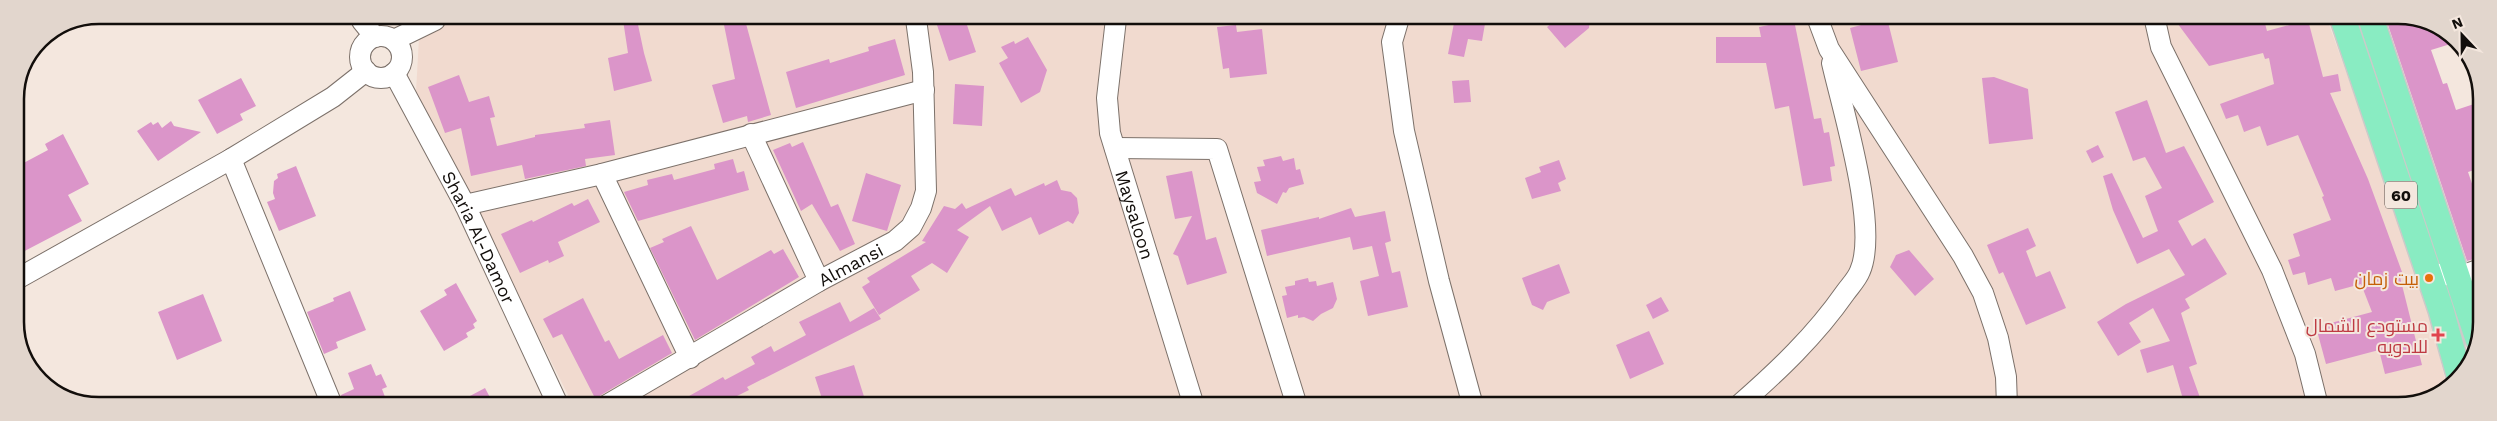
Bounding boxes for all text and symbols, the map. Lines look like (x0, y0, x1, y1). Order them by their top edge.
north arrow (2437, 10, 2487, 60)
text: N (2449, 14, 2465, 32)
street label: Sharia Al-Damor (438, 167, 520, 307)
street label: Maysaloon (1112, 168, 1159, 262)
road number: 60 (2385, 182, 2417, 208)
street label: Almansi (814, 239, 886, 290)
place label: بيت زمان (2354, 268, 2419, 290)
marker: بيت زمان (2423, 272, 2435, 284)
place label: مستودع الشمال للادويه (2306, 315, 2428, 358)
marker: مستودع الشمال للادويه (2432, 329, 2444, 341)

